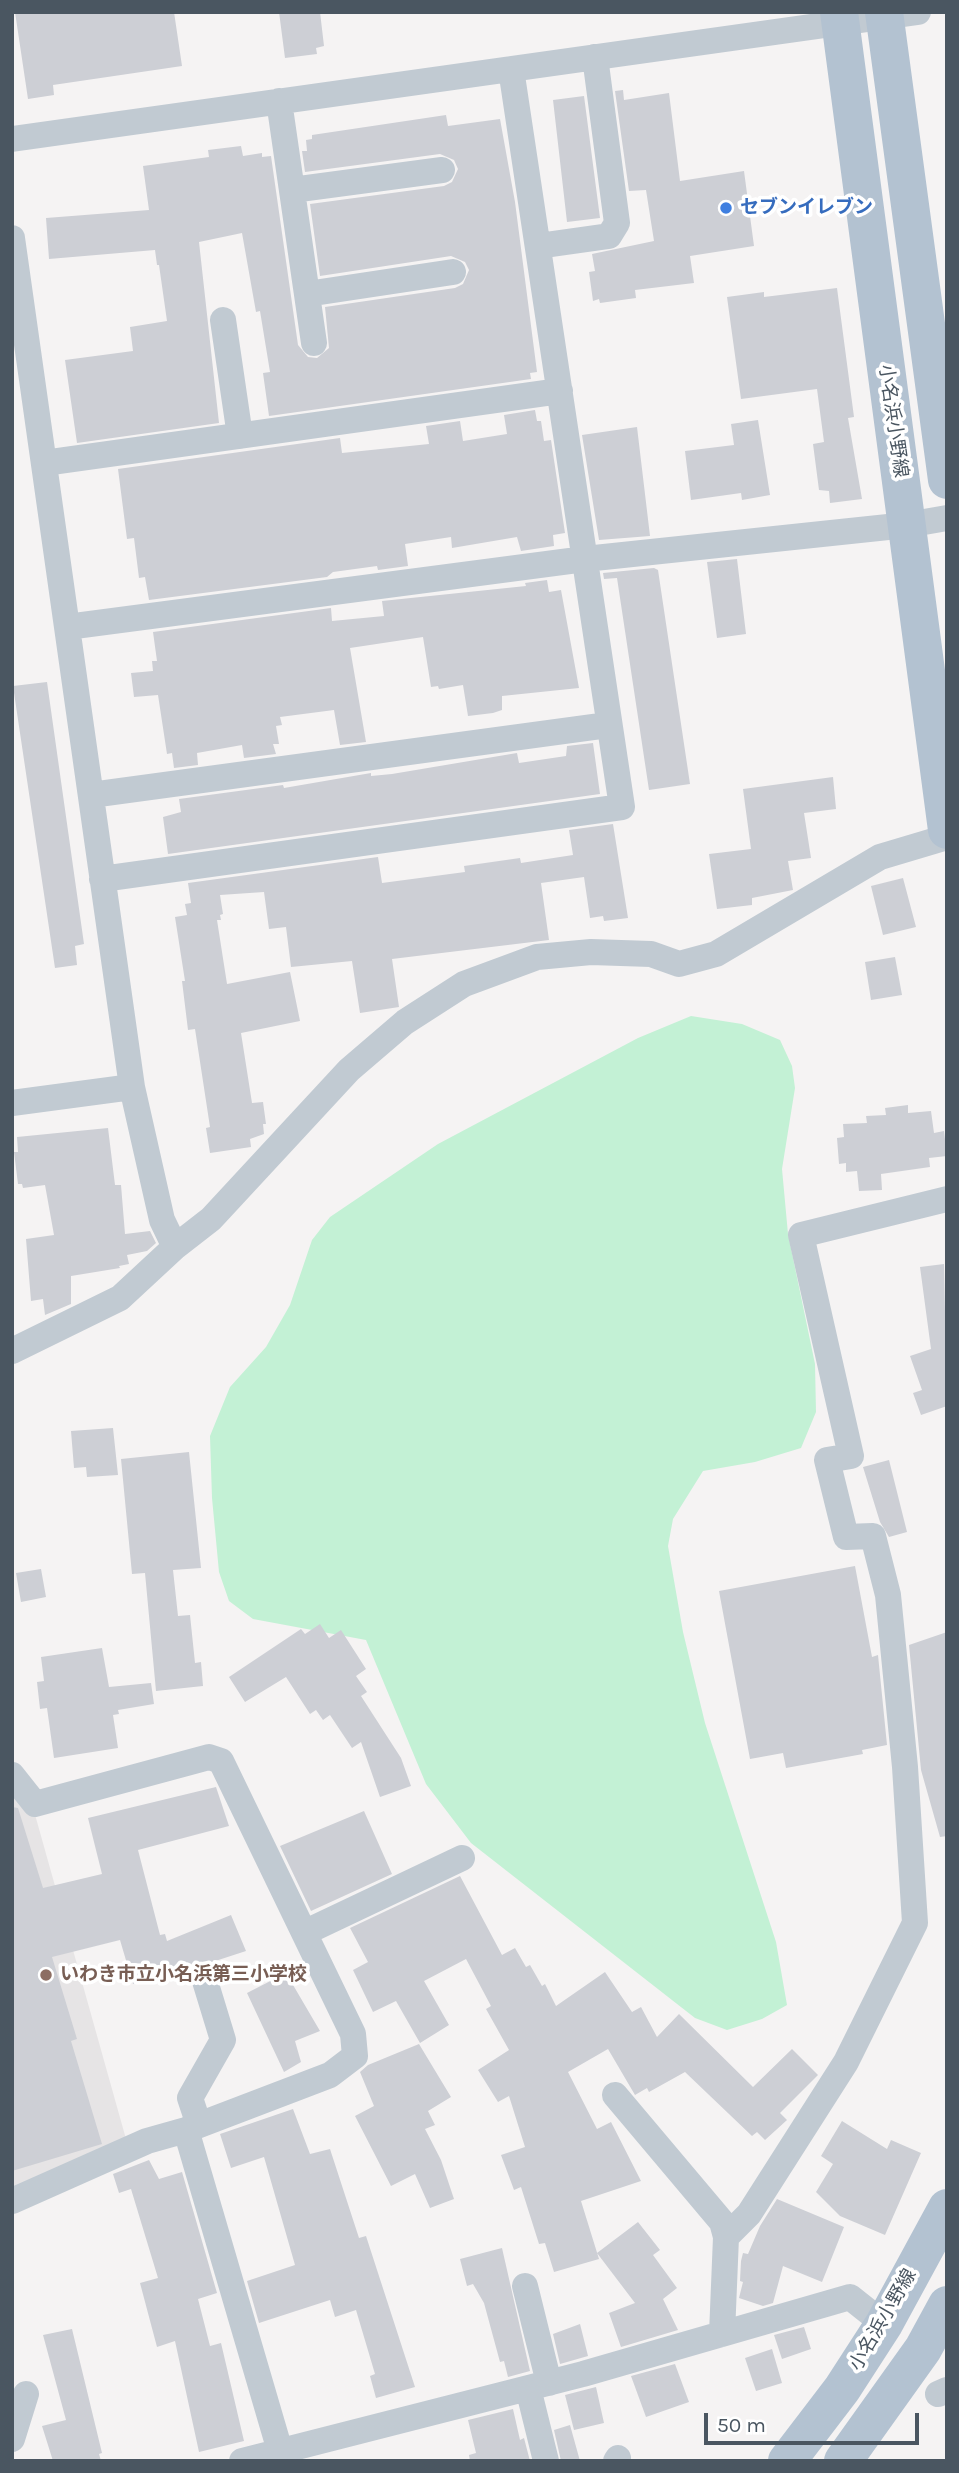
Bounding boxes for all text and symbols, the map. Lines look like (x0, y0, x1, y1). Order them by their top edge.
place label: セブンイレブン (740, 197, 873, 219)
marker: セブンイレブン (718, 200, 734, 216)
street label: 小名浜小野線 (874, 363, 912, 479)
place label: いわき市立小名浜第三小学校 (60, 1964, 307, 1986)
marker: いわき市立小名浜第三小学校 (38, 1967, 54, 1983)
street label: 小名浜小野線 (845, 2265, 921, 2375)
scale bar (707, 2400, 922, 2444)
text: 50 m (717, 2413, 766, 2437)

